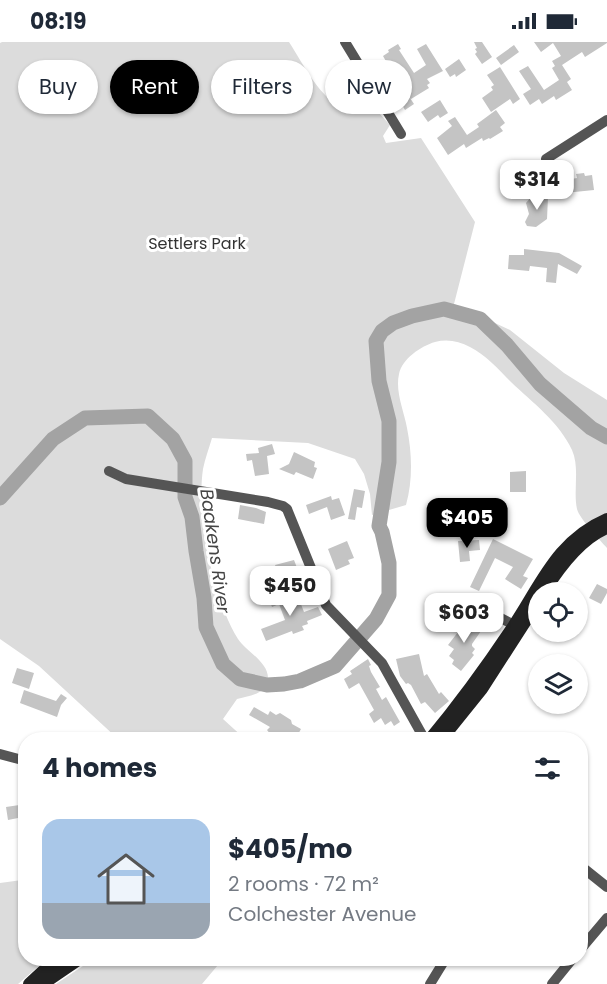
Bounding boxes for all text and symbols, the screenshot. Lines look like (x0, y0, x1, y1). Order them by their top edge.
text: 08:19 (30, 6, 87, 37)
chip: Buy (18, 60, 98, 114)
chip: Rent (110, 60, 199, 114)
chip: Filters (211, 60, 313, 114)
chip: New (325, 60, 412, 114)
pin: $314 (501, 160, 573, 211)
text: $314 (514, 165, 560, 193)
park label: Settlers Park (148, 232, 247, 255)
water label: Baakens River (194, 487, 237, 616)
pin: $405 (431, 498, 503, 549)
text: $405 (441, 503, 493, 531)
pin: $450 (254, 566, 326, 617)
text: $450 (264, 571, 316, 599)
map controls (528, 582, 588, 714)
button: locate (528, 582, 588, 642)
pin: $603 (428, 593, 500, 644)
text: $603 (438, 598, 490, 626)
button: layers (528, 654, 588, 714)
text: 4 homes (42, 750, 157, 786)
icon: filters (531, 752, 564, 785)
text: $405/mo (228, 831, 352, 867)
icon: home (90, 843, 162, 915)
text: 2 rooms · 72 m² (228, 870, 379, 898)
text: Colchester Avenue (228, 900, 417, 928)

